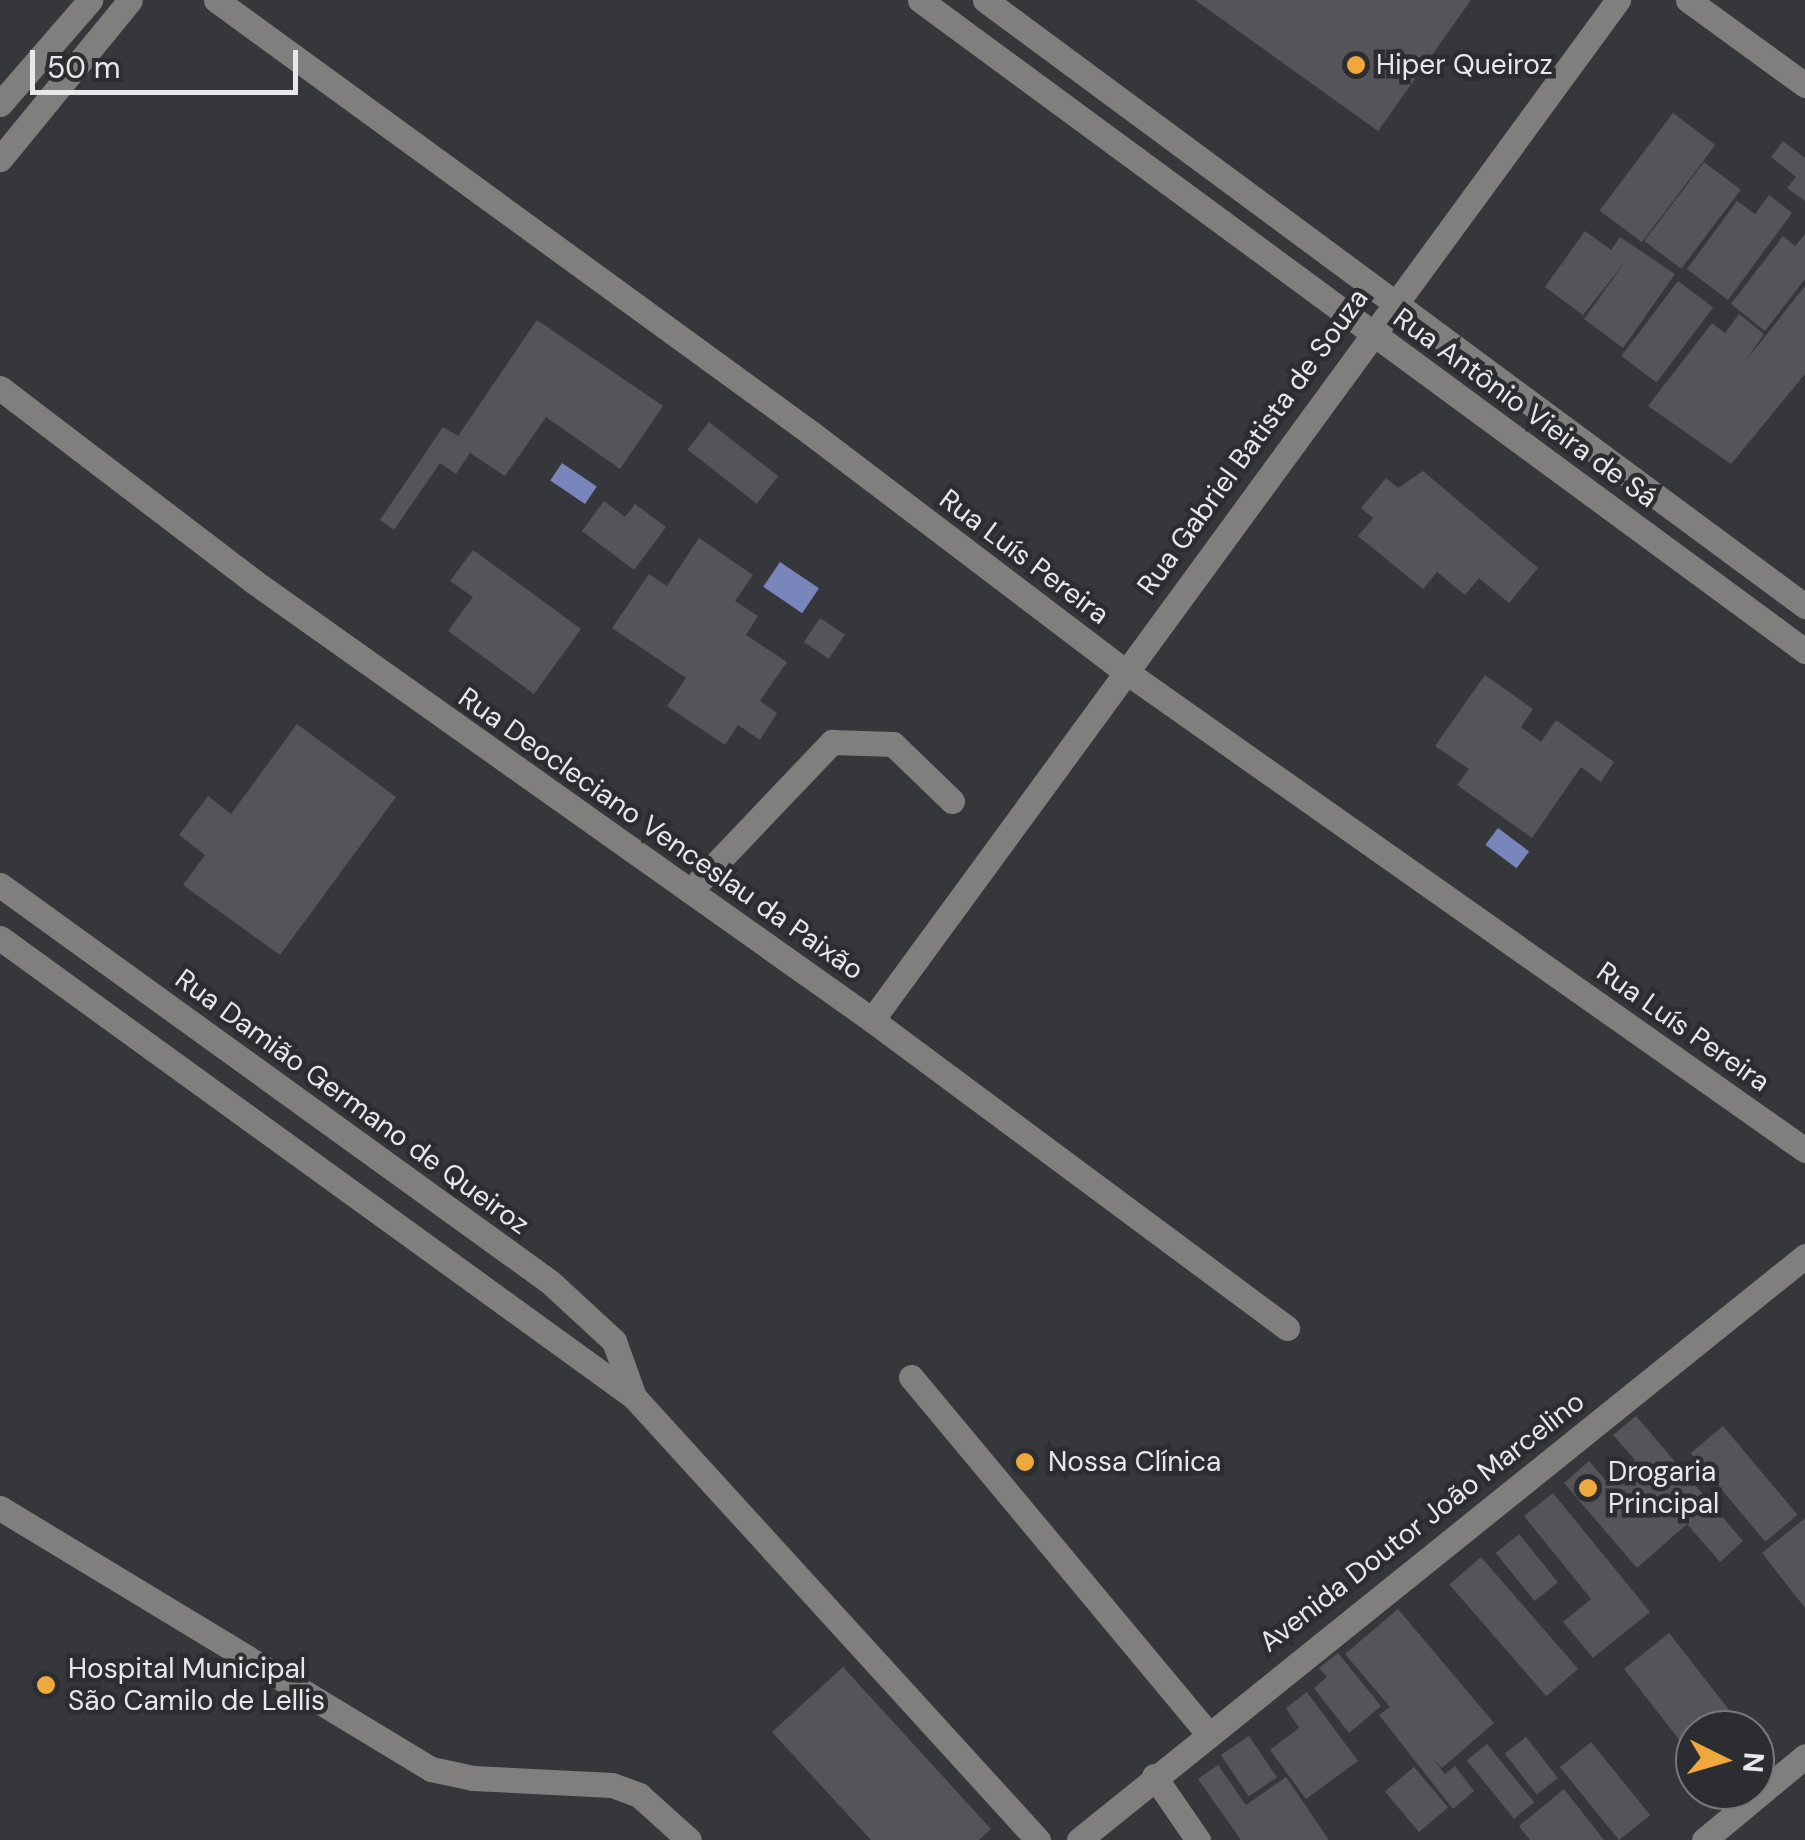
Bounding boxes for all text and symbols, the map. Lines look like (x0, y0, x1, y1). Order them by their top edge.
scale bar (35, 30, 302, 92)
text: 50 m (47, 48, 121, 87)
place label: Hiper Queiroz (1376, 48, 1553, 82)
marker: Hiper Queiroz (1345, 54, 1367, 76)
street label: Rua Gabriel Batista de Souza (1131, 282, 1375, 602)
street label: Rua Antônio Vieira de Sá (1387, 301, 1663, 515)
street label: Rua Luís Pereira (933, 482, 1115, 632)
street label: Rua Deocleciano Venceslau da Paixão (452, 681, 870, 987)
street label: Rua Luís Pereira (1590, 955, 1776, 1099)
street label: Rua Damião Germano de Queiroz (169, 962, 535, 1242)
street label: Avenida Doutor João Marcelino (1253, 1385, 1591, 1659)
place label: Nossa Clínica (1048, 1445, 1221, 1479)
marker: Nossa Clínica (1012, 1449, 1038, 1475)
place label: Drogaria Principal (1608, 1455, 1719, 1521)
marker: Drogaria Principal (1577, 1477, 1599, 1499)
place label: Hospital Municipal São Camilo de Lellis (68, 1652, 325, 1718)
marker: Hospital Municipal São Camilo de Lellis (33, 1672, 59, 1698)
north arrow (1675, 1710, 1775, 1810)
text: N (1734, 1751, 1773, 1774)

